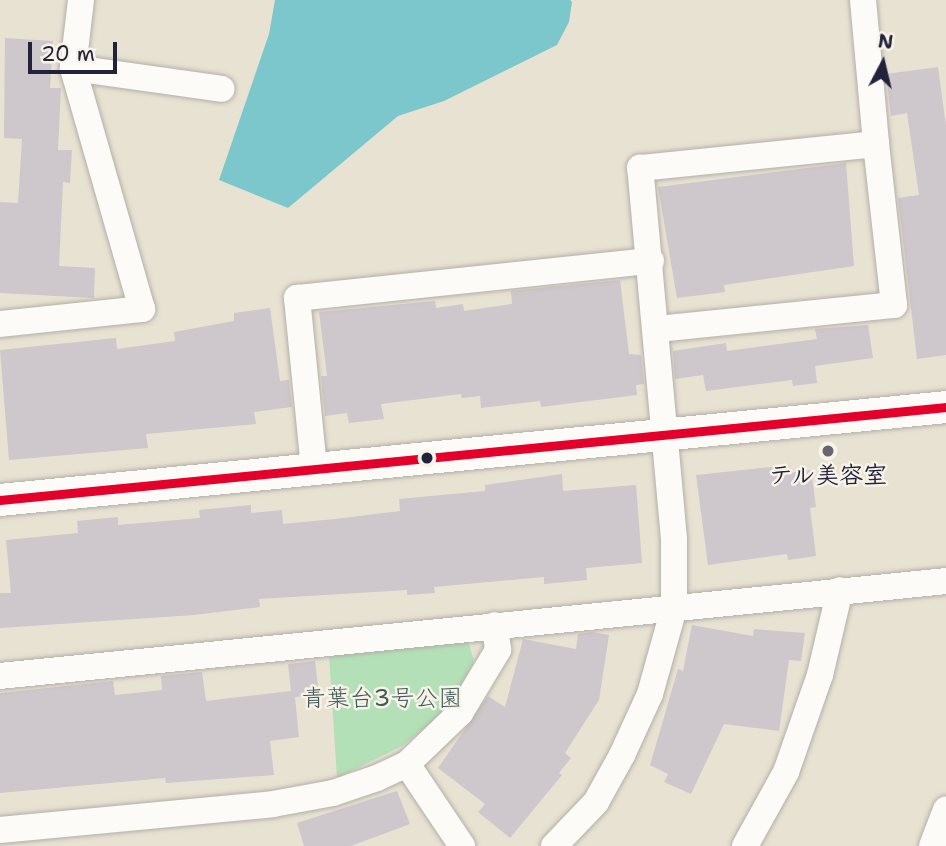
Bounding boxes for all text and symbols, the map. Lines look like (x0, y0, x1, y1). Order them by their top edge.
scale bar (32, 28, 121, 72)
north arrow (848, 28, 918, 98)
text: N (877, 28, 895, 55)
text: 20 m (41, 40, 95, 68)
marker: テル美容室 (820, 443, 836, 459)
unlabelled marker (420, 451, 434, 465)
place label: テル美容室 (768, 462, 888, 490)
park label: 青葉台3号公園 (302, 685, 462, 713)

